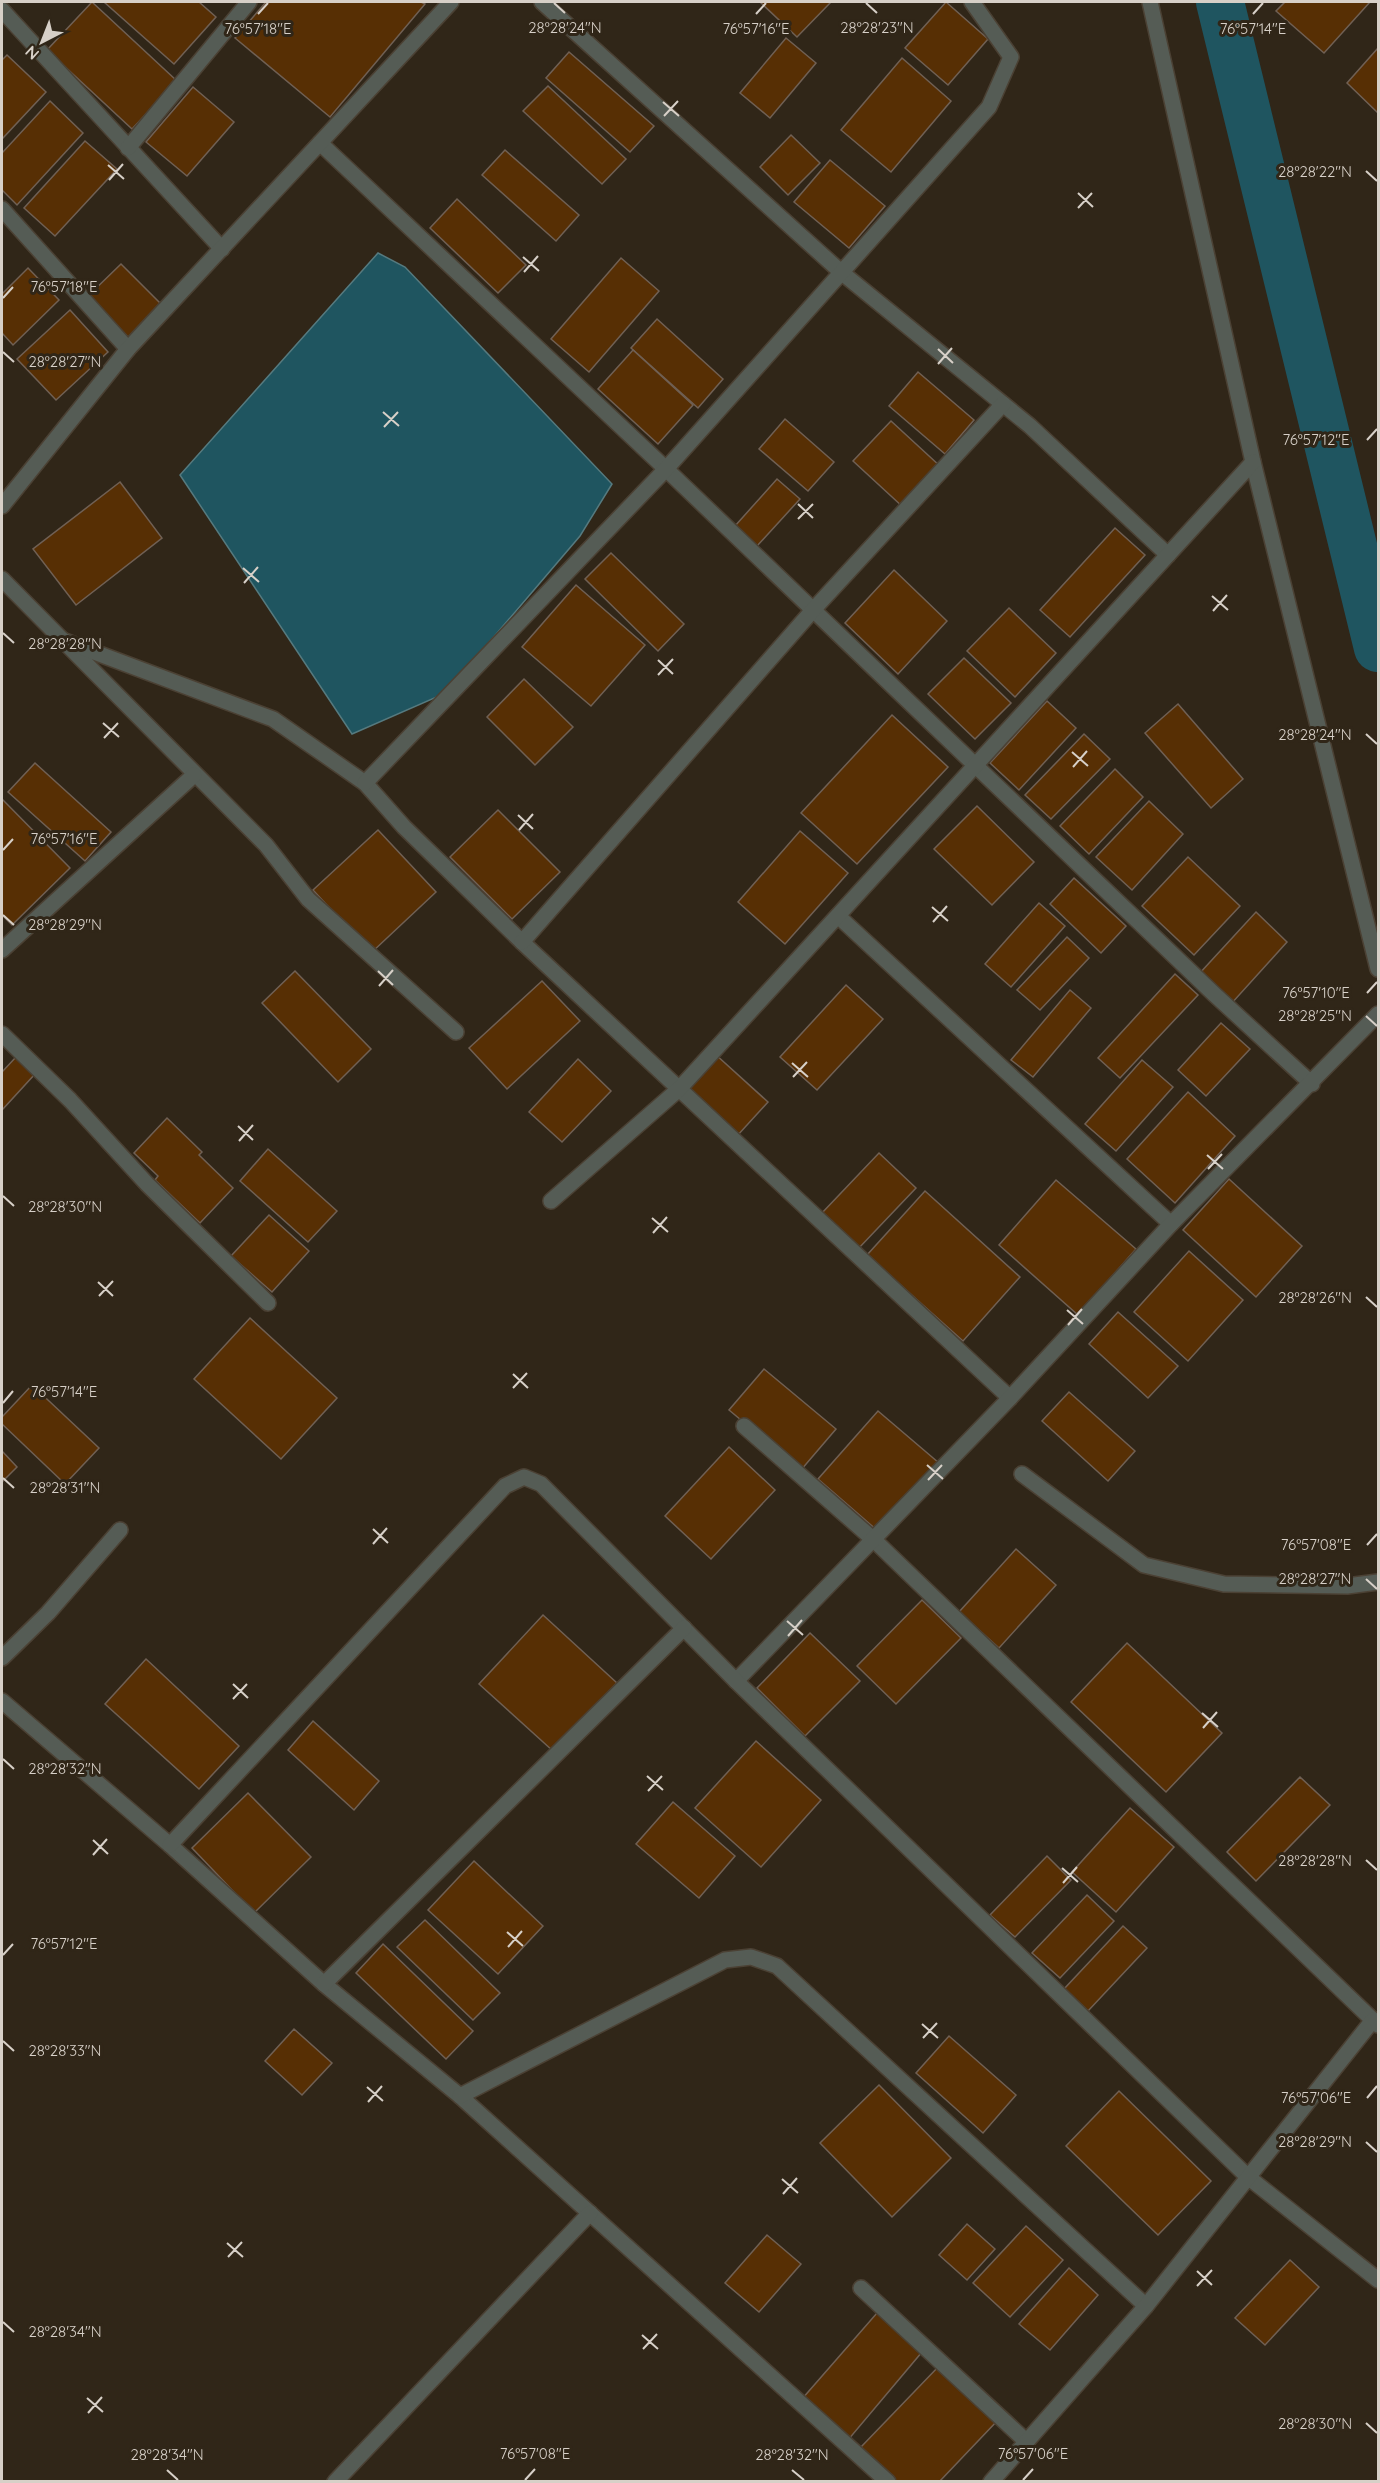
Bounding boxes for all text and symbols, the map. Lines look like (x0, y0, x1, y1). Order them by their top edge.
north arrow (12, 12, 72, 72)
text: 28°28'24"N (528, 18, 602, 37)
text: 28°28'23"N (840, 18, 914, 37)
text: 76°57'18"E (225, 19, 291, 38)
text: 76°57'16"E (723, 19, 789, 38)
text: 76°57'14"E (1220, 19, 1286, 38)
text: N (21, 42, 43, 65)
text: 28°28'22"N (1278, 162, 1352, 181)
text: 76°57'18"E (31, 277, 97, 296)
text: 28°28'27"N (28, 352, 102, 371)
text: 76°57'12"E (1282, 430, 1350, 449)
text: 28°28'28"N (28, 634, 102, 653)
text: 28°28'24"N (1278, 725, 1352, 744)
text: 76°57'16"E (31, 829, 97, 848)
text: 28°28'29"N (28, 915, 102, 934)
text: 76°57'10"E (1282, 983, 1350, 1002)
text: 28°28'25"N (1278, 1006, 1352, 1025)
text: 28°28'30"N (28, 1197, 102, 1216)
text: 28°28'26"N (1278, 1288, 1352, 1307)
text: 76°57'14"E (31, 1382, 97, 1401)
text: 28°28'31"N (30, 1478, 100, 1497)
text: 76°57'08"E (1281, 1535, 1351, 1554)
text: 28°28'27"N (1278, 1569, 1352, 1588)
text: 28°28'32"N (28, 1759, 102, 1778)
text: 28°28'28"N (1278, 1851, 1352, 1870)
text: 76°57'12"E (30, 1934, 98, 1953)
text: 28°28'33"N (28, 2041, 102, 2060)
text: 76°57'06"E (1281, 2088, 1351, 2107)
text: 28°28'29"N (1278, 2132, 1352, 2151)
text: 28°28'34"N (28, 2322, 102, 2341)
text: 28°28'30"N (1278, 2414, 1352, 2433)
text: 76°57'08"E (500, 2444, 570, 2463)
text: 76°57'06"E (998, 2444, 1068, 2463)
text: 28°28'34"N (130, 2445, 204, 2464)
text: 28°28'32"N (755, 2445, 829, 2464)

